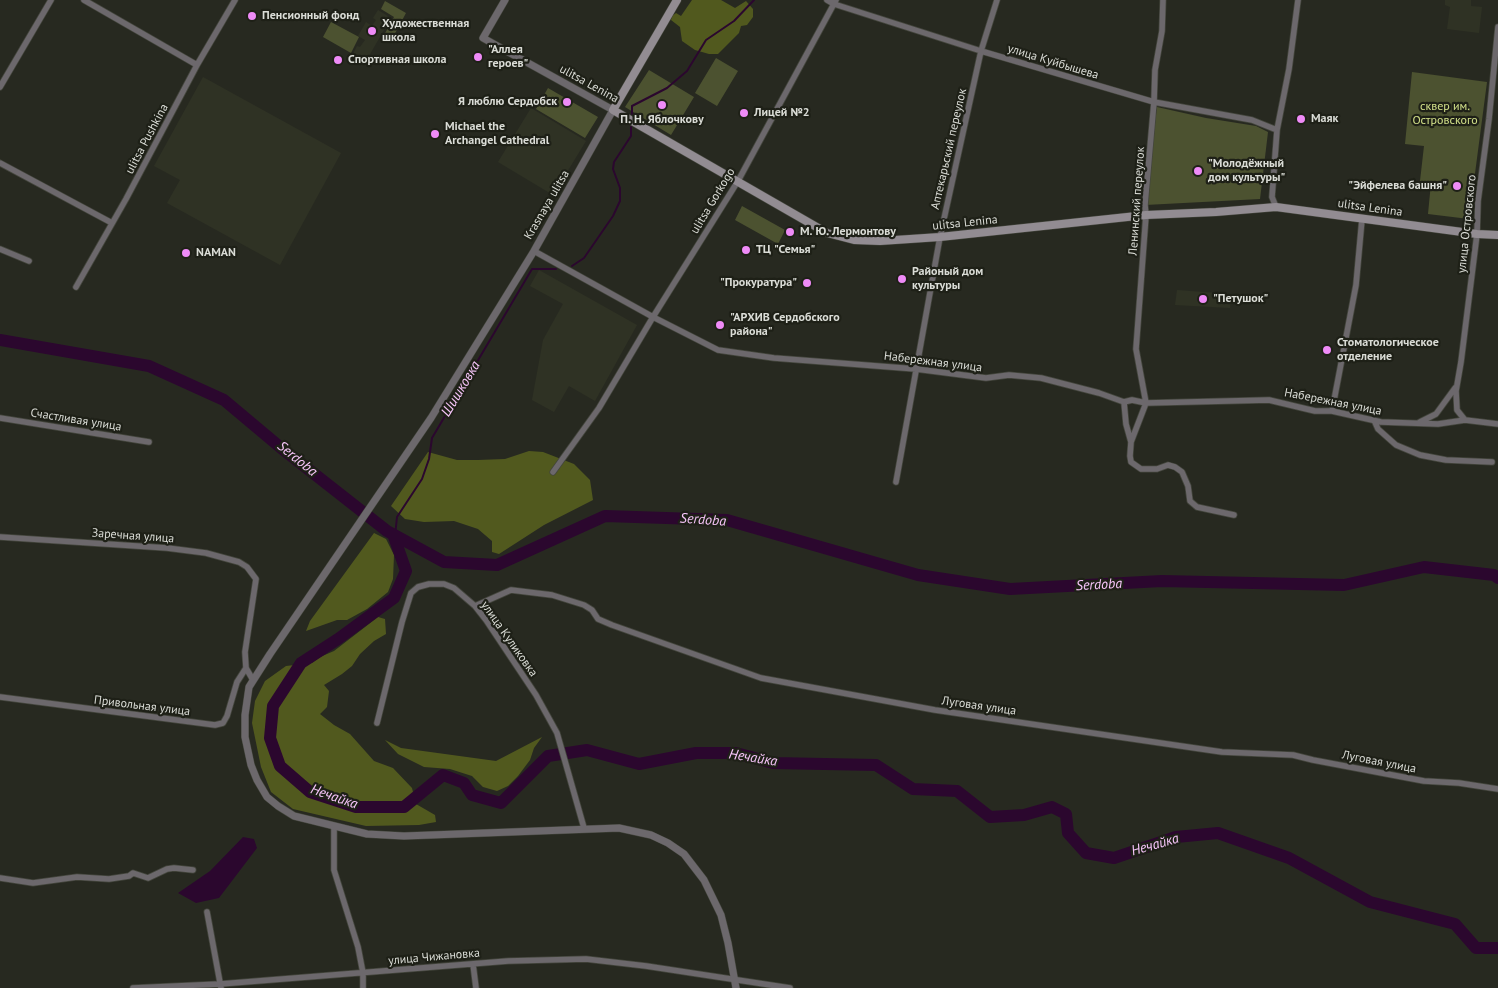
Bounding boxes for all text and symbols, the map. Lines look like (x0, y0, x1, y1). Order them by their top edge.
place label: Пенсионный фонд (262, 9, 359, 23)
marker: Пенсионный фонд (246, 10, 258, 22)
place label: Художественная школа (382, 17, 469, 45)
marker: Художественная школа (366, 25, 378, 37)
street label: улица Куйбышева (1006, 41, 1100, 83)
place label: "Аллея героев" (488, 43, 528, 71)
marker: "Аллея героев" (472, 51, 484, 63)
place label: Спортивная школа (348, 53, 446, 67)
marker: Спортивная школа (332, 54, 344, 66)
street label: ulitsa Lenina (557, 62, 621, 106)
street label: Аптекарьский переулок (928, 87, 970, 211)
place label: Я люблю Сердобск (458, 95, 557, 109)
marker: Я люблю Сердобск (561, 96, 573, 108)
marker: П. Н. Яблочкову (656, 99, 668, 111)
park label: сквер им. Островского (1412, 100, 1478, 128)
street label: ulitsa Pushkina (122, 101, 172, 177)
place label: Лицей №2 (754, 106, 810, 120)
marker: Лицей №2 (738, 107, 750, 119)
place label: Maяк (1311, 112, 1338, 126)
place label: П. Н. Яблочкову (620, 113, 704, 127)
marker: Maяк (1295, 113, 1307, 125)
place label: Michael the Archangel Cathedral (445, 120, 549, 148)
marker: Michael the Archangel Cathedral (429, 128, 441, 140)
street label: Ленинский переулок (1126, 146, 1148, 256)
place label: "Молодёжный дом культуры" (1208, 157, 1285, 185)
street label: ulitsa Gorkogo (688, 165, 738, 237)
marker: "Молодёжный дом культуры" (1192, 165, 1204, 177)
street label: Krasnaya ulitsa (521, 168, 573, 242)
street label: улица Островского (1455, 174, 1479, 274)
place label: "Эйфелева башня" (1348, 179, 1447, 193)
marker: "Эйфелева башня" (1451, 180, 1463, 192)
street label: ulitsa Lenina (1337, 196, 1403, 220)
street label: ulitsa Lenina (932, 212, 998, 234)
place label: М. Ю. Лермонтову (800, 225, 896, 239)
marker: М. Ю. Лермонтову (784, 226, 796, 238)
place label: ТЦ "Семья" (756, 243, 815, 257)
marker: ТЦ "Семья" (740, 244, 752, 256)
place label: NAMAN (196, 246, 236, 260)
marker: NAMAN (180, 247, 192, 259)
place label: Районый дом культуры (912, 265, 983, 293)
marker: Районый дом культуры (896, 273, 908, 285)
place label: "Прокуратура" (720, 276, 797, 290)
marker: "Прокуратура" (801, 277, 813, 289)
place label: "Петушок" (1213, 292, 1268, 306)
marker: "Петушок" (1197, 293, 1209, 305)
place label: "АРХИВ Сердобского района" (730, 311, 840, 339)
marker: "АРХИВ Сердобского района" (714, 319, 726, 331)
place label: Стоматологическое отделение (1337, 336, 1439, 364)
marker: Стоматологическое отделение (1321, 344, 1333, 356)
street label: Набережная улица (883, 349, 983, 375)
water label: Шишковка (438, 358, 484, 420)
street label: Набережная улица (1283, 386, 1383, 418)
street label: Счастливая улица (29, 406, 123, 434)
water label: Serdoba (274, 438, 320, 480)
water label: Serdoba (679, 510, 727, 530)
street label: Заречная улица (91, 526, 175, 546)
water label: Serdoba (1075, 575, 1123, 595)
street label: улица Куликовка (478, 599, 540, 679)
street label: Привольная улица (93, 693, 191, 719)
street label: Луговая улица (941, 694, 1017, 718)
water label: Нечайка (728, 746, 778, 770)
street label: Луговая улица (1341, 748, 1417, 776)
water label: Нечайка (308, 781, 360, 813)
water label: Нечайка (1129, 830, 1181, 860)
street label: улица Чижановка (388, 946, 480, 968)

